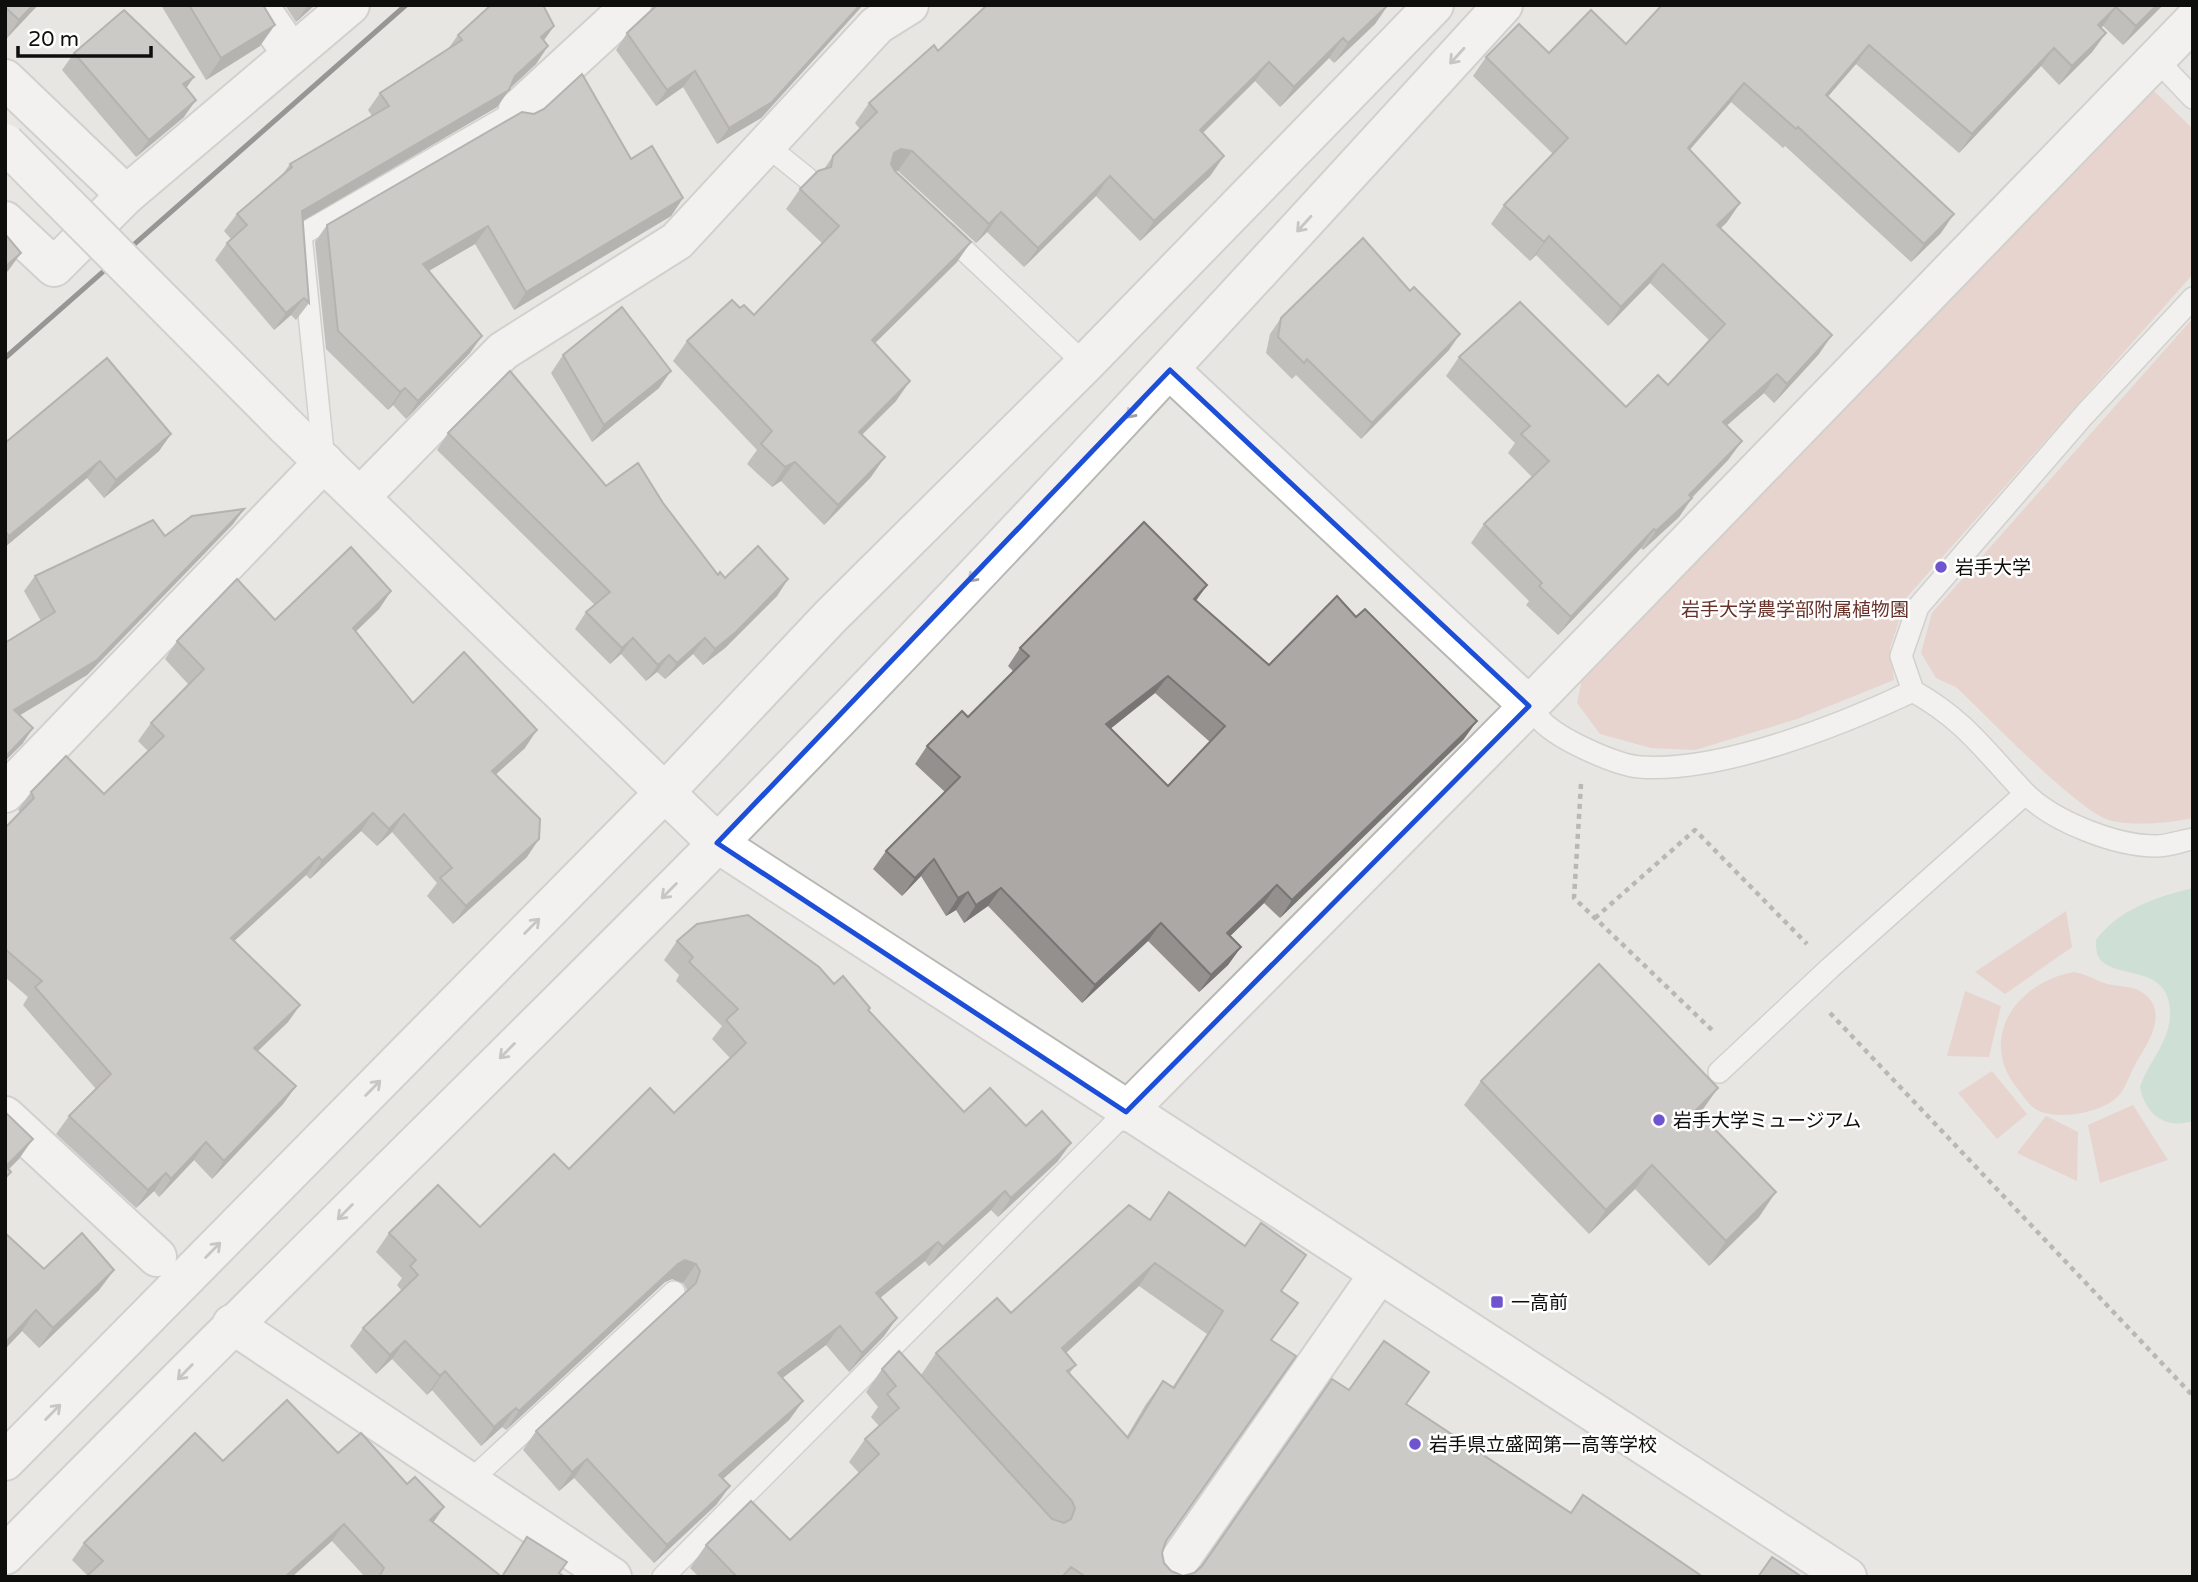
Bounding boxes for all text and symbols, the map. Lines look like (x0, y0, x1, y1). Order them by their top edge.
scale bar (18, 14, 150, 58)
text: 20 m (28, 27, 79, 52)
one-way arrow (1449, 47, 1465, 65)
one-way arrow (1295, 215, 1312, 232)
one-way arrow (1126, 401, 1142, 419)
place label: 岩手大学 (1955, 557, 2031, 579)
marker: 岩手大学 (1933, 559, 1949, 575)
one-way arrow (968, 566, 985, 583)
park label: 岩手大学農学部附属植物園 (1681, 599, 1909, 621)
one-way arrow (660, 883, 677, 900)
one-way arrow (524, 918, 541, 935)
one-way arrow (499, 1043, 516, 1060)
one-way arrow (364, 1080, 381, 1097)
place label: 岩手大学ミュージアム (1673, 1110, 1861, 1132)
marker: 岩手大学ミュージアム (1651, 1112, 1667, 1128)
one-way arrow (337, 1203, 354, 1220)
one-way arrow (204, 1242, 221, 1259)
place label: 一高前 (1511, 1292, 1568, 1314)
marker: 一高前 (1489, 1294, 1505, 1310)
one-way arrow (176, 1364, 193, 1381)
one-way arrow (45, 1404, 62, 1421)
place label: 岩手県立盛岡第一高等学校 (1429, 1434, 1657, 1456)
marker: 岩手県立盛岡第一高等学校 (1407, 1436, 1423, 1452)

